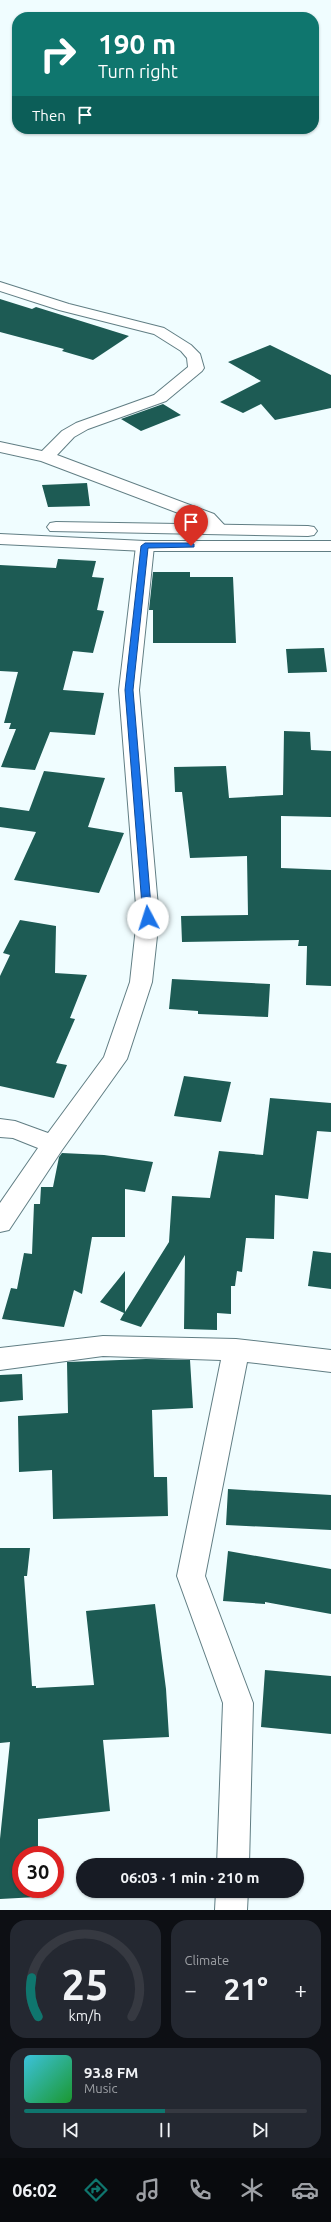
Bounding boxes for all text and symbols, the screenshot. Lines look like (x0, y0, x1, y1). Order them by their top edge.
icon: right (32, 28, 84, 80)
text: 190 m (98, 28, 176, 59)
text: Turn right (98, 61, 178, 81)
icon: arrive (74, 104, 96, 126)
text: Then (32, 107, 66, 124)
pin (174, 505, 208, 546)
icon: arrive (180, 511, 202, 533)
position arrow (127, 897, 169, 939)
speed limit sign: 30 (12, 1846, 64, 1898)
text: 06:03 · 1 min · 210 m (121, 1869, 259, 1886)
text: Climate (185, 1953, 229, 1967)
text: 25 (62, 1961, 109, 2008)
text: 21° (224, 1972, 268, 2006)
text: − (185, 1977, 197, 2002)
text: + (295, 1977, 307, 2002)
text: km/h (69, 2008, 102, 2024)
text: 93.8 FM (84, 2064, 138, 2081)
text: Music (84, 2081, 118, 2095)
icon: previous (60, 2119, 82, 2141)
icon: pause (154, 2119, 176, 2141)
icon: next (249, 2119, 271, 2141)
icon: directions (82, 2176, 110, 2204)
icon: music (134, 2176, 162, 2204)
icon: phone (186, 2176, 214, 2204)
icon: climate (238, 2176, 266, 2204)
icon: car (291, 2176, 319, 2204)
text: 06:02 (12, 2180, 57, 2200)

